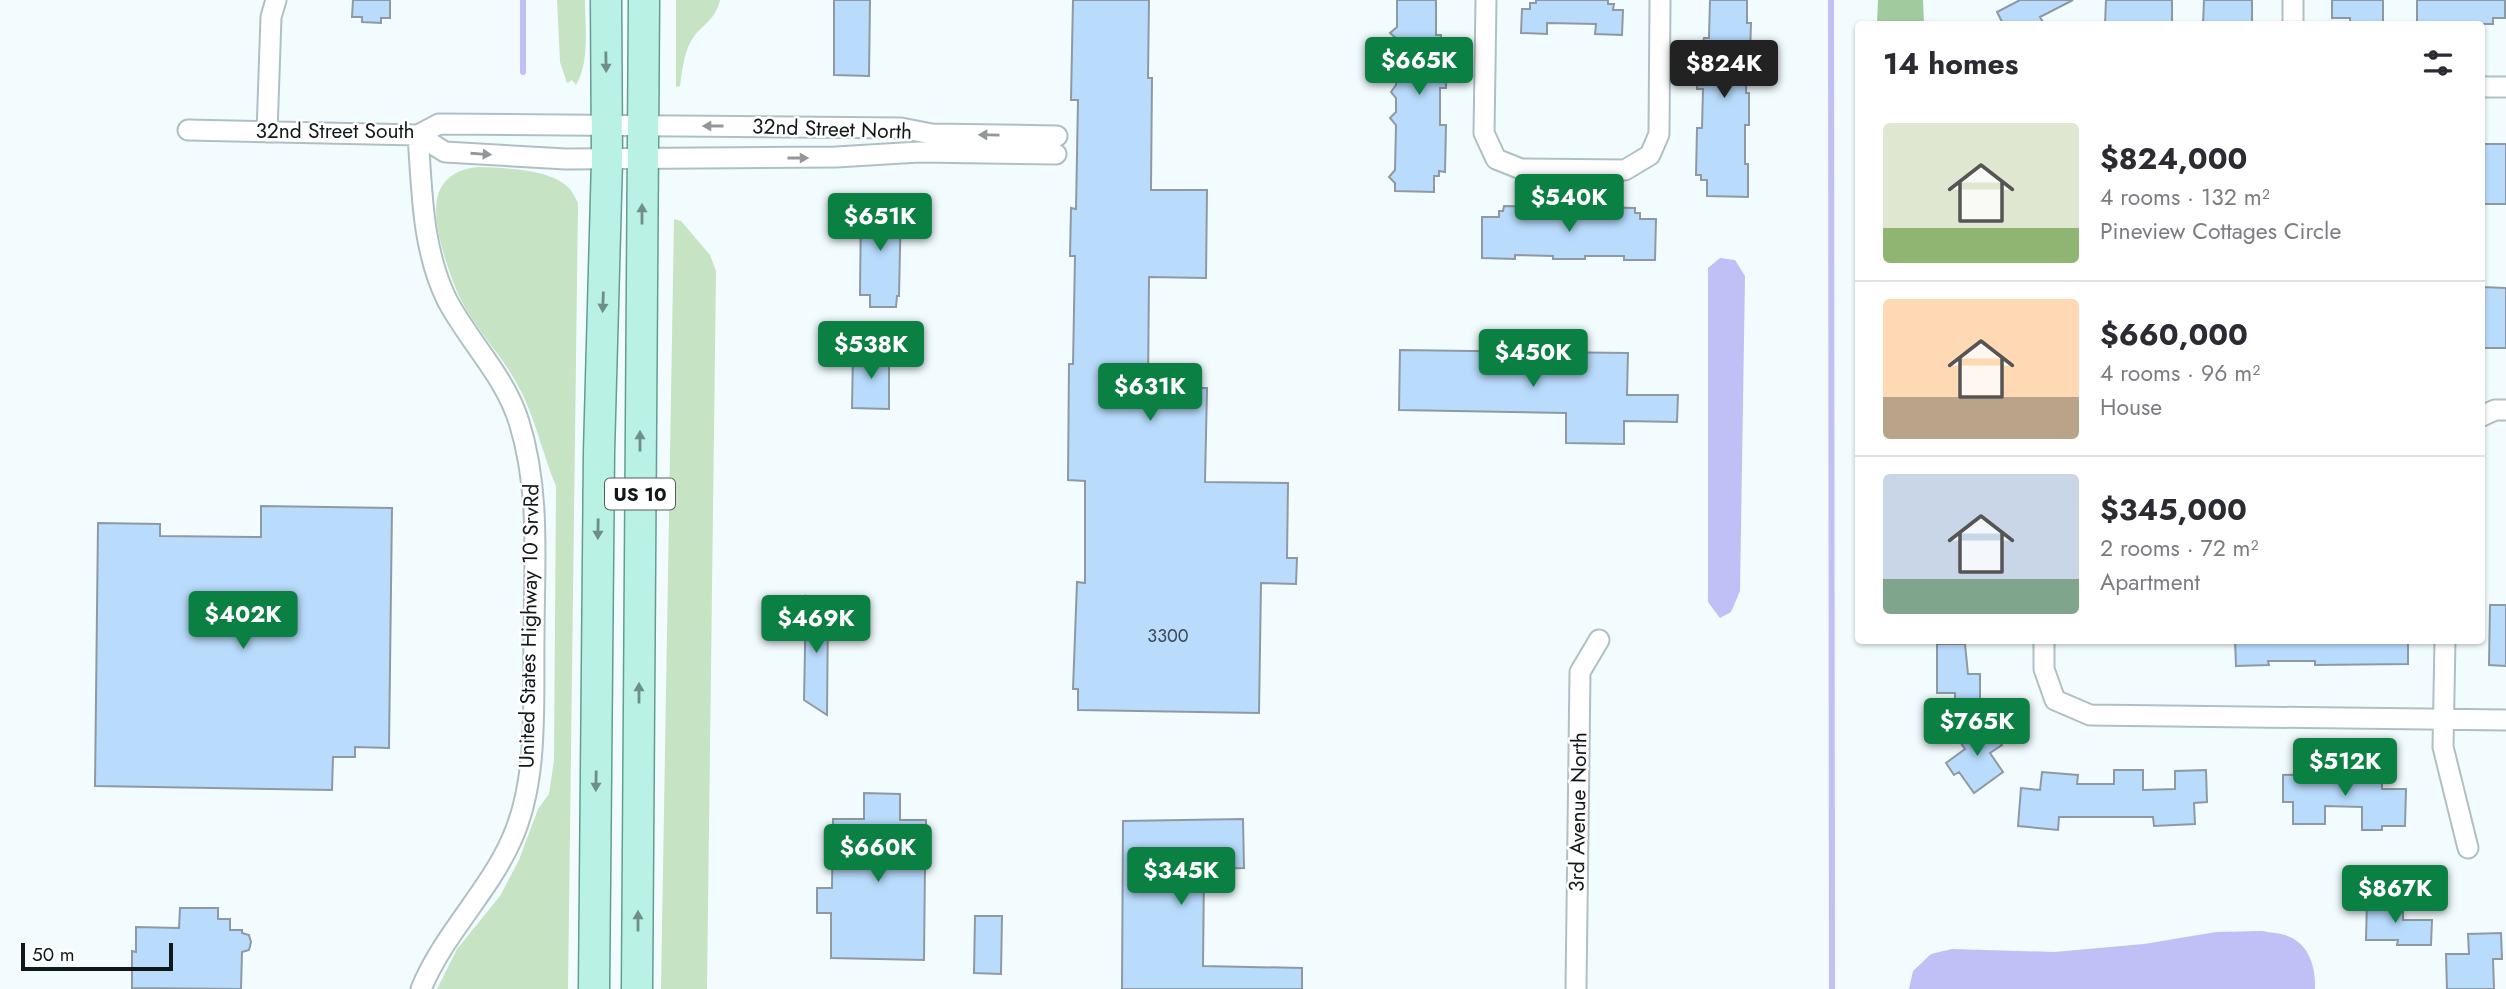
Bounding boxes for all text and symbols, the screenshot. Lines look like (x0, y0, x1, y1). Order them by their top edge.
pin: $665K (1370, 38, 1468, 97)
pin: $824K (1675, 41, 1773, 100)
text: 14 homes (1883, 42, 2018, 85)
text: $665K (1381, 43, 1457, 77)
icon: filters (2419, 44, 2457, 82)
text: $824K (1686, 46, 1762, 80)
one-way arrow (600, 52, 612, 74)
street label: 32nd Street North (751, 111, 913, 147)
street label: 32nd Street South (255, 116, 415, 146)
one-way arrow (701, 120, 723, 132)
one-way arrow (977, 129, 999, 141)
text: $824,000 (2100, 137, 2247, 180)
one-way arrow (471, 149, 493, 160)
icon: home (1939, 151, 2023, 235)
one-way arrow (787, 152, 809, 164)
pin: $540K (1520, 174, 1618, 234)
text: $540K (1531, 180, 1607, 214)
text: 4 rooms · 132 m² (2100, 180, 2270, 214)
pin: $651K (831, 194, 929, 253)
text: $651K (844, 199, 916, 233)
one-way arrow (636, 203, 648, 225)
text: Pineview Cottages Circle (2100, 214, 2341, 248)
one-way arrow (597, 291, 609, 313)
text: $660,000 (2100, 313, 2248, 356)
pin: $538K (822, 322, 920, 381)
text: $538K (834, 327, 908, 361)
icon: home (1939, 327, 2023, 411)
pin: $450K (1484, 330, 1582, 389)
text: $450K (1495, 335, 1571, 369)
text: 4 rooms · 96 m² (2100, 356, 2260, 390)
pin: $631K (1101, 364, 1199, 423)
text: $631K (1114, 369, 1186, 403)
text: House (2100, 390, 2162, 424)
one-way arrow (634, 430, 646, 452)
road number: US 10 (605, 478, 675, 509)
street label: United States Highway 10 SrvRd (512, 483, 546, 769)
text: $345,000 (2100, 488, 2247, 531)
icon: home (1939, 502, 2023, 586)
one-way arrow (592, 519, 604, 541)
text: 2 rooms · 72 m² (2100, 531, 2259, 565)
text: Apartment (2100, 565, 2200, 599)
pin: $402K (194, 592, 292, 651)
pin: $469K (767, 596, 865, 655)
text: $402K (205, 597, 281, 631)
text: $469K (777, 601, 855, 635)
house number: 3300 (1147, 623, 1189, 649)
one-way arrow (633, 682, 645, 704)
pin: $765K (1928, 698, 2026, 758)
text: $765K (1940, 704, 2014, 738)
street label: 3rd Avenue North (1562, 732, 1594, 892)
pin: $512K (2296, 738, 2394, 798)
text: $512K (2309, 744, 2381, 778)
one-way arrow (590, 771, 602, 793)
pin: $660K (829, 824, 927, 884)
text: $660K (840, 830, 916, 864)
pin: $345K (1132, 848, 1230, 907)
text: $345K (1143, 853, 1219, 887)
pin: $867K (2346, 866, 2444, 925)
text: $867K (2358, 871, 2432, 905)
one-way arrow (632, 910, 644, 932)
scale bar (21, 940, 173, 972)
text: 50 m (32, 941, 75, 968)

